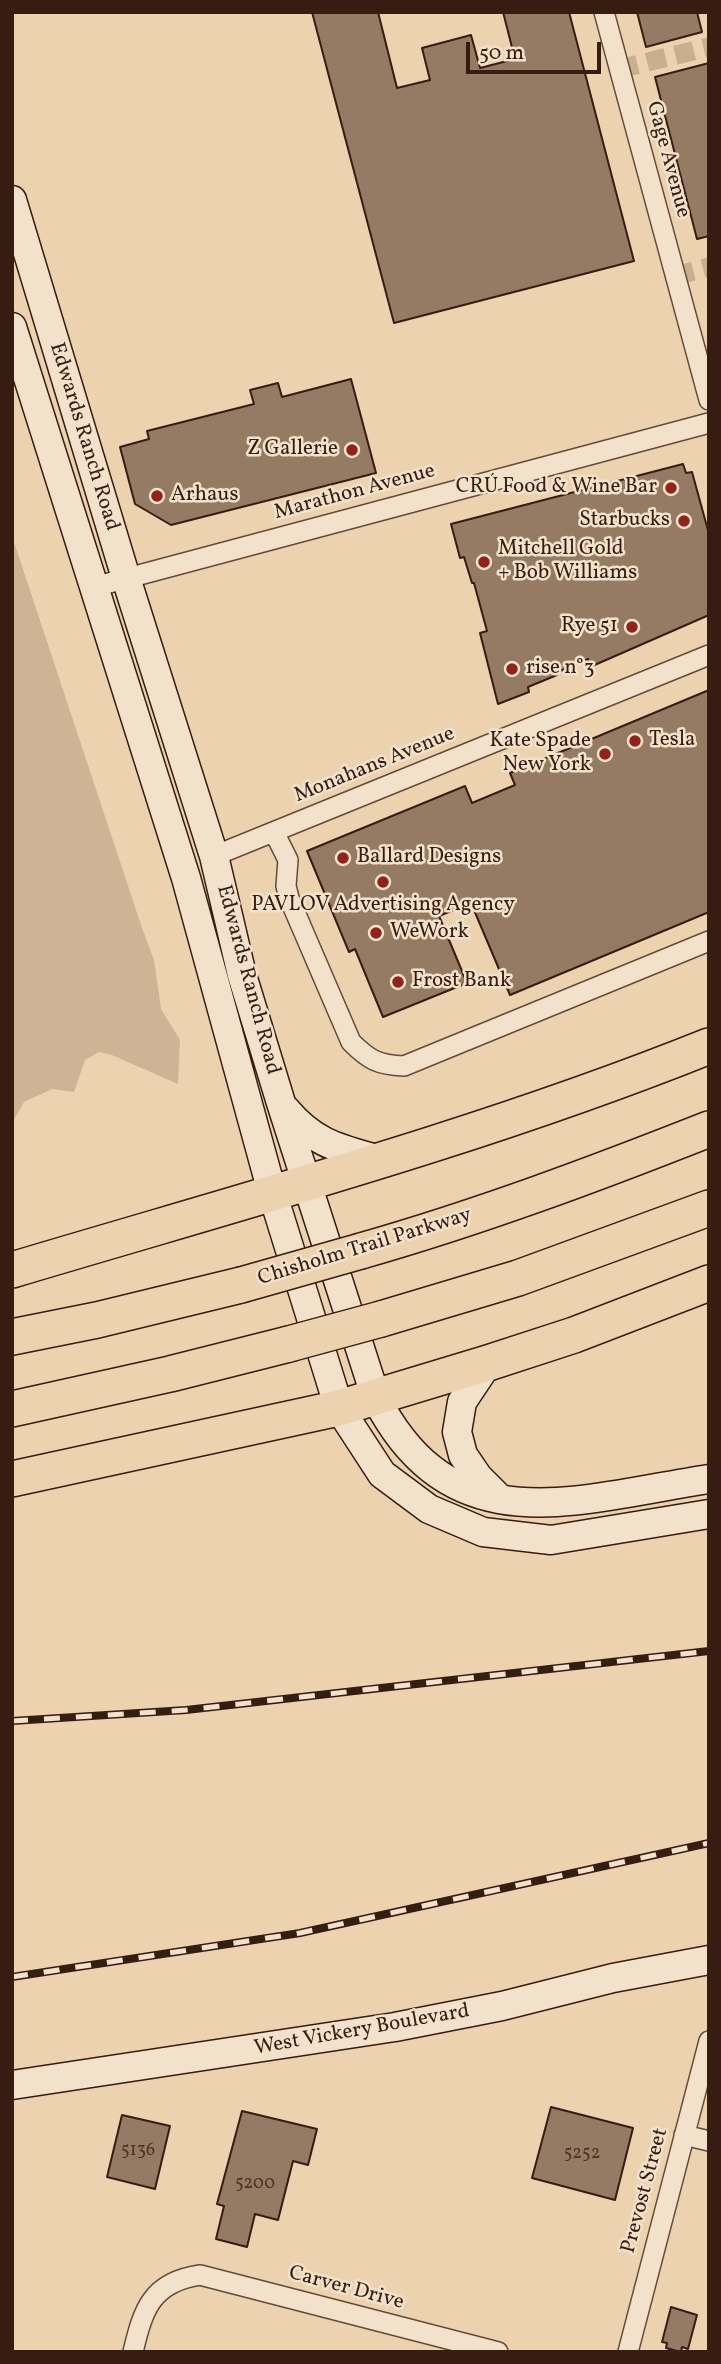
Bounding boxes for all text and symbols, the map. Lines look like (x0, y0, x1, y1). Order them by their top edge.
scale bar (469, 28, 604, 72)
text: 50 m (479, 39, 524, 68)
street label: Gage Avenue (639, 99, 695, 221)
street label: Edwards Ranch Road (42, 340, 124, 534)
place label: Z Gallerie (247, 437, 338, 463)
marker: Z Gallerie (344, 442, 360, 458)
street label: Marathon Avenue (272, 459, 438, 527)
place label: CRÚ Food & Wine Bar (456, 475, 657, 501)
marker: CRÚ Food & Wine Bar (663, 480, 679, 496)
place label: Arhaus (171, 483, 238, 509)
marker: Arhaus (149, 488, 165, 504)
place label: Starbucks (579, 508, 670, 534)
marker: Starbucks (676, 513, 692, 529)
place label: Mitchell Gold + Bob Williams (498, 537, 637, 587)
marker: Mitchell Gold + Bob Williams (476, 554, 492, 570)
place label: Rye 51 (561, 614, 618, 640)
marker: Rye 51 (624, 619, 640, 635)
place label: rise n°3 (526, 656, 595, 682)
marker: rise n°3 (504, 661, 520, 677)
street label: Monahans Avenue (291, 722, 459, 810)
place label: Tesla (649, 728, 695, 754)
place label: Kate Spade New York (489, 729, 591, 779)
marker: Tesla (627, 733, 643, 749)
marker: Kate Spade New York (597, 746, 613, 762)
place label: Ballard Designs (357, 845, 501, 871)
marker: Ballard Designs (335, 850, 351, 866)
marker: PAVLOV Advertising Agency (375, 874, 391, 890)
street label: Edwards Ranch Road (210, 882, 284, 1078)
place label: PAVLOV Advertising Agency (251, 893, 515, 919)
place label: WeWork (390, 920, 469, 946)
marker: WeWork (368, 925, 384, 941)
place label: Frost Bank (412, 969, 511, 995)
marker: Frost Bank (390, 974, 406, 990)
street label: Chisholm Trail Parkway (255, 1204, 475, 1292)
street label: West Vickery Boulevard (252, 2000, 472, 2062)
street label: Prevost Street (617, 2126, 675, 2256)
house number: 5136 (121, 2141, 155, 2163)
house number: 5252 (564, 2144, 600, 2166)
house number: 5200 (235, 2174, 275, 2196)
street label: Carver Drive (286, 2262, 406, 2316)

